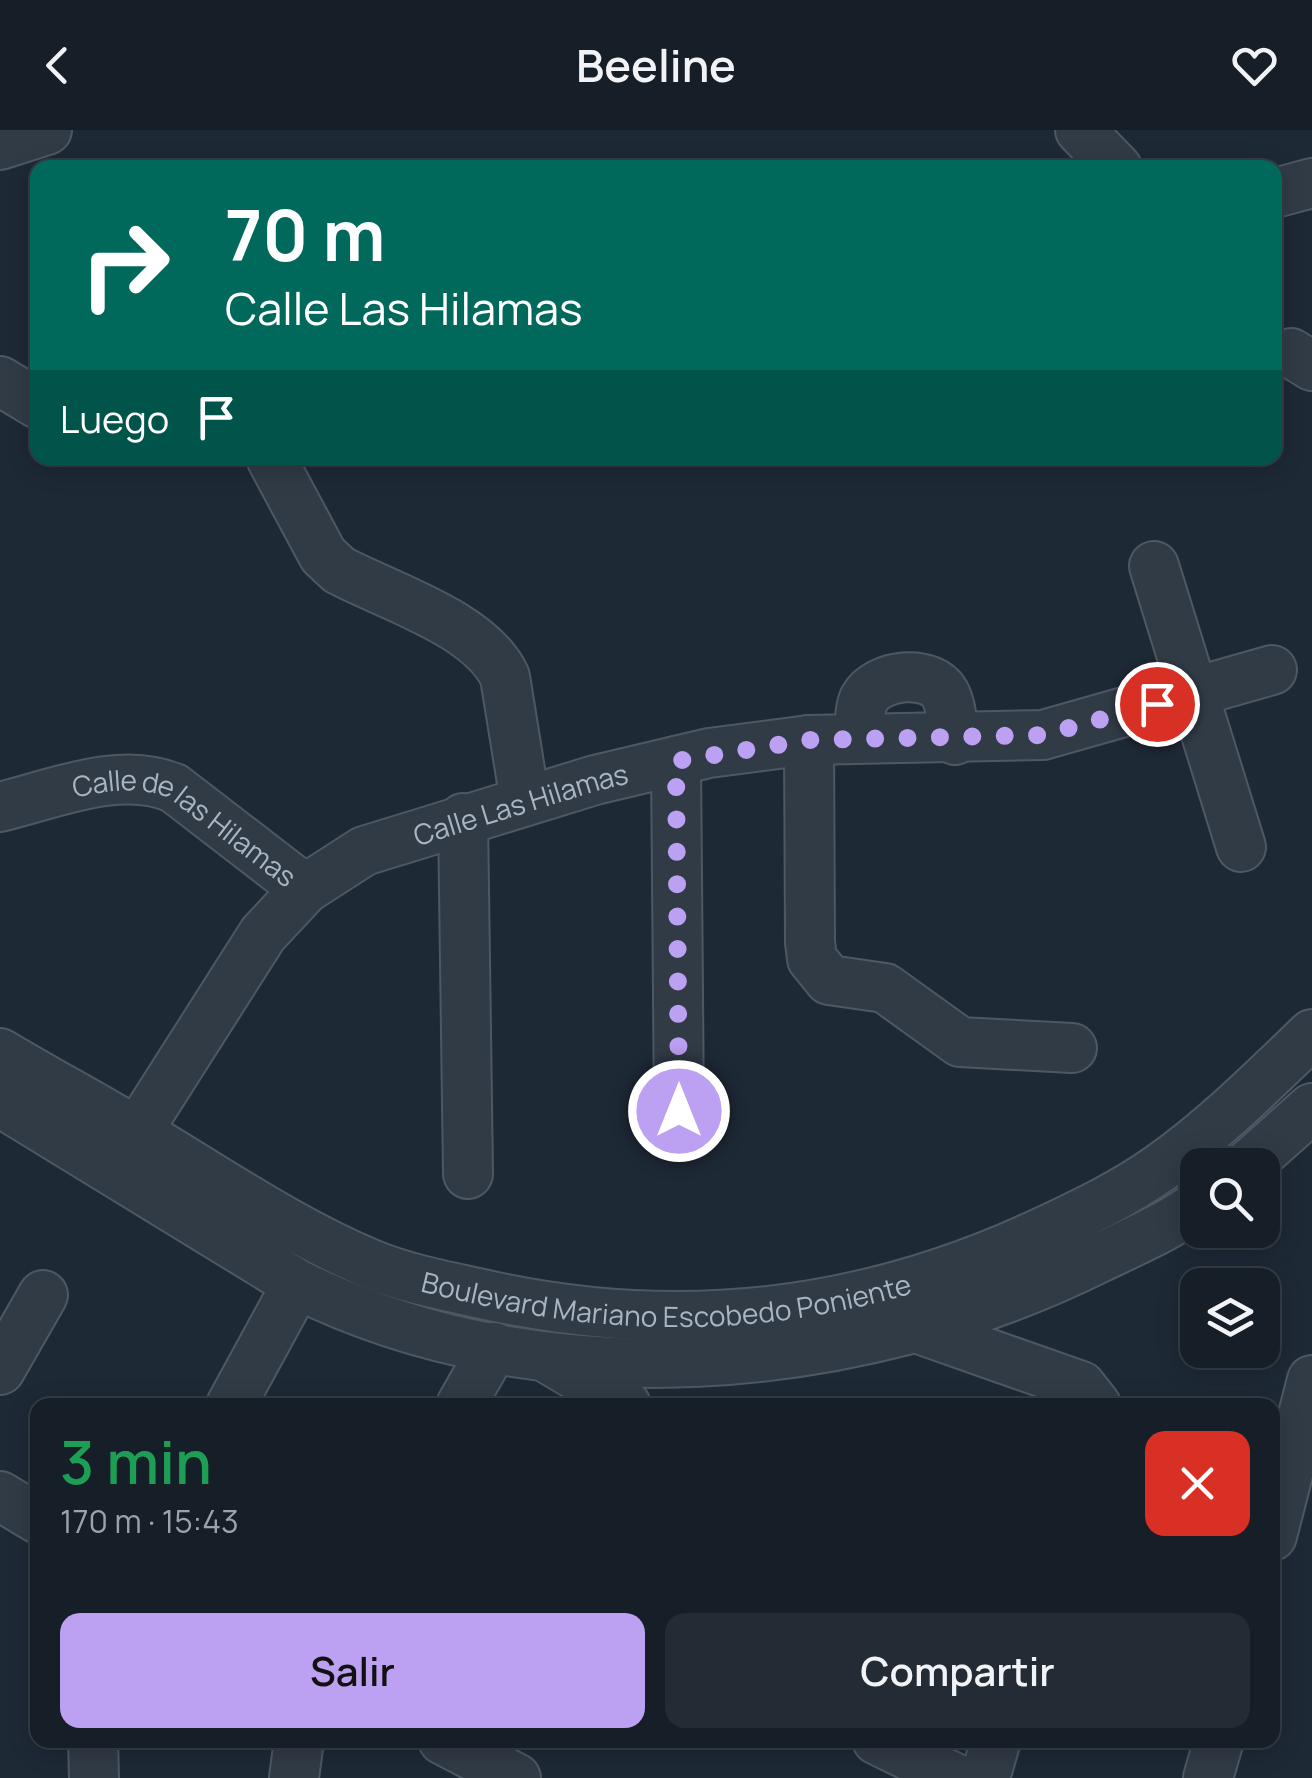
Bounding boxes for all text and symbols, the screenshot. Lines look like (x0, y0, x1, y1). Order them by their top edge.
text: Beeline (576, 34, 736, 96)
icon: back (30, 38, 85, 93)
icon: heart (1227, 38, 1282, 93)
text: 70 m (225, 186, 385, 282)
icon: right (60, 200, 190, 330)
text: Calle Las Hilamas (225, 277, 583, 339)
icon: arrive (189, 390, 244, 445)
text: Luego (60, 392, 169, 444)
pin (1115, 662, 1200, 747)
icon: arrive (1130, 677, 1185, 732)
street label: Calle Las Hilamas (408, 754, 632, 854)
street label: Calle de las Hilamas (69, 760, 305, 895)
position arrow (627, 1059, 731, 1163)
map controls (1180, 1148, 1280, 1368)
button: search (1180, 1148, 1280, 1248)
street label: Boulevard Mariano Escobedo Poniente (418, 1261, 912, 1295)
text: Boulevard Mariano Escobedo Poniente (418, 1262, 915, 1335)
button: layers (1180, 1268, 1280, 1368)
text: 3 min (60, 1420, 212, 1502)
button: close (1145, 1431, 1250, 1536)
text: 170 m · 15:43 (60, 1499, 239, 1543)
button: Salir (60, 1613, 645, 1728)
button: Compartir (665, 1613, 1250, 1728)

